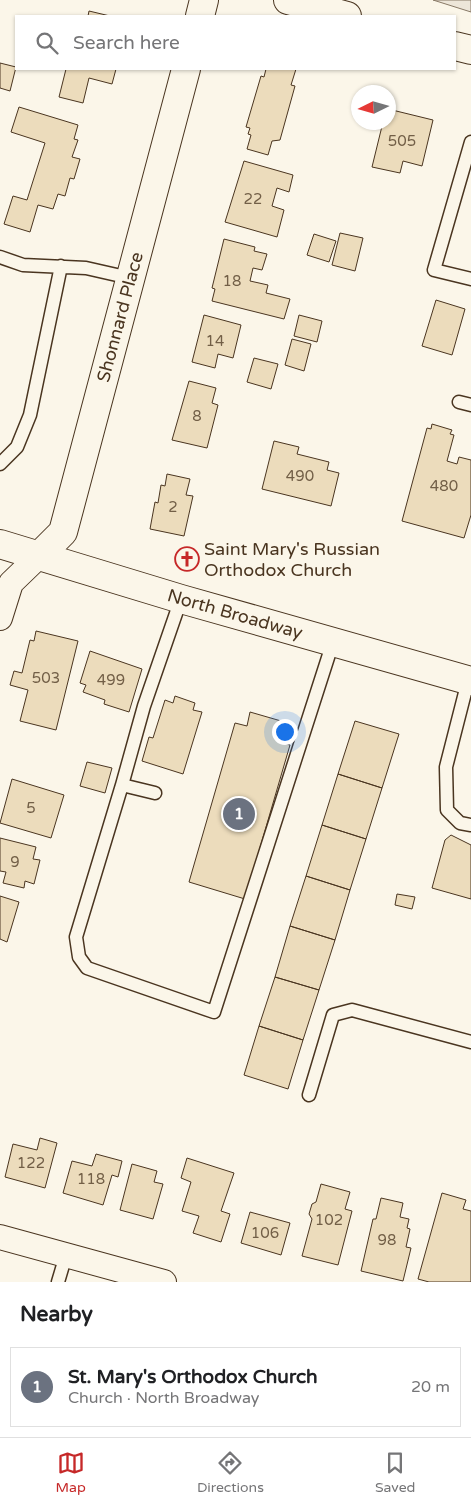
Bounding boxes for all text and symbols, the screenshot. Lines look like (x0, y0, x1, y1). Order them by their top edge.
search box (15, 15, 456, 70)
icon: search (33, 29, 61, 57)
text: Search here (73, 32, 180, 54)
north arrow (351, 85, 396, 130)
house number: 505 (388, 132, 416, 150)
house number: 22 (244, 190, 262, 208)
street label: Shonnard Place (92, 250, 148, 384)
house number: 18 (223, 272, 241, 290)
house number: 14 (206, 332, 224, 350)
house number: 8 (192, 407, 202, 425)
house number: 490 (286, 467, 314, 485)
house number: 480 (430, 477, 458, 495)
house number: 2 (168, 498, 178, 516)
place label: Saint Mary's Russian Orthodox Church (204, 538, 380, 581)
church icon: Saint Mary's Russian Orthodox Church (174, 546, 200, 572)
street label: North Broadway (165, 584, 306, 644)
house number: 503 (32, 669, 60, 687)
house number: 499 (97, 671, 125, 689)
your location (272, 719, 298, 745)
pin: 1 (223, 795, 255, 833)
house number: 5 (26, 799, 36, 817)
house number: 9 (10, 853, 20, 871)
house number: 122 (17, 1154, 45, 1172)
house number: 118 (77, 1170, 105, 1188)
house number: 102 (315, 1211, 343, 1229)
house number: 106 (251, 1224, 279, 1242)
house number: 98 (378, 1231, 396, 1249)
text: Nearby (20, 1302, 93, 1327)
text: St. Mary's Orthodox Church (68, 1366, 318, 1388)
text: 1 (32, 1377, 42, 1397)
text: 20 m (411, 1377, 450, 1397)
text: Church · North Broadway (68, 1388, 259, 1408)
tab: Map (56, 1449, 86, 1496)
tab: Directions (197, 1449, 264, 1496)
tab: Saved (375, 1449, 415, 1496)

